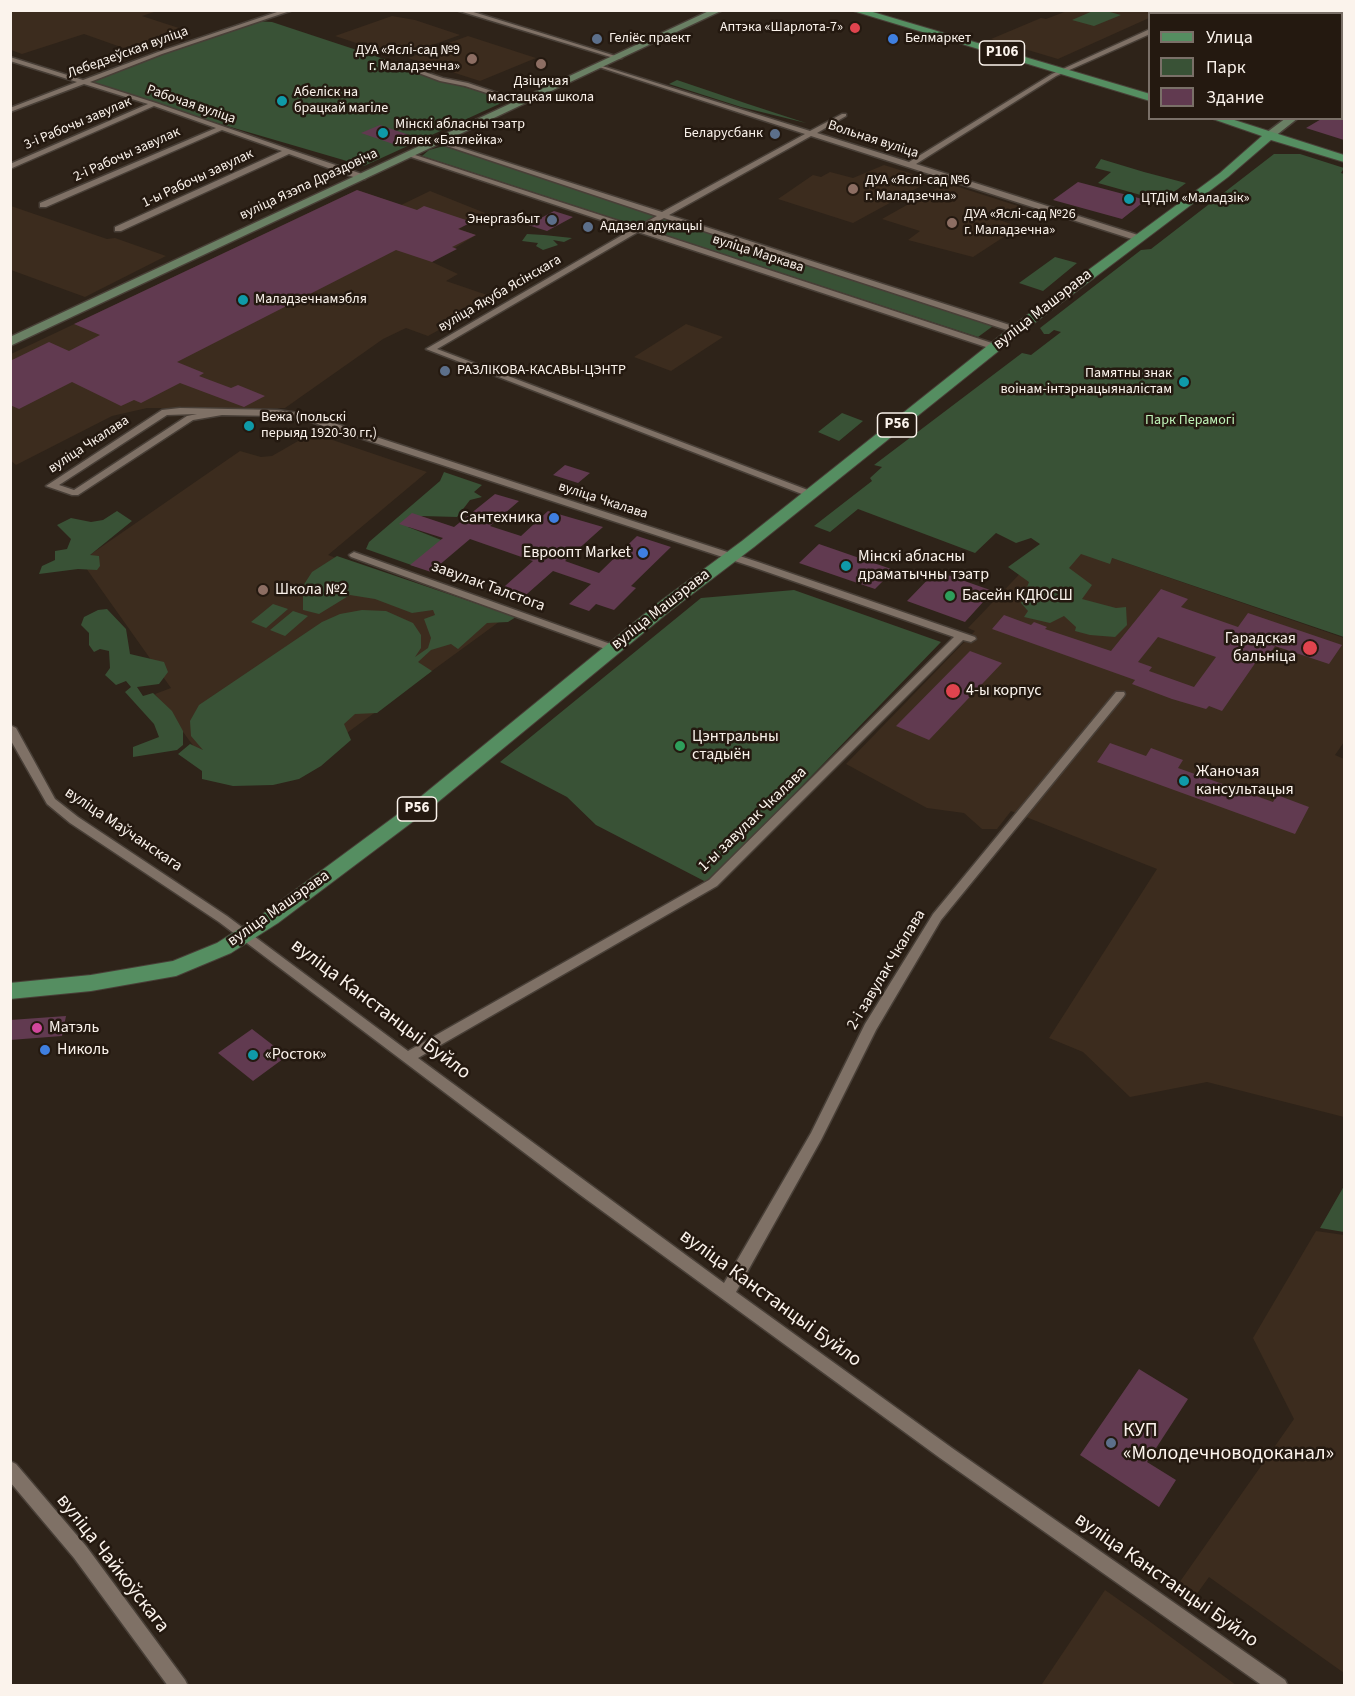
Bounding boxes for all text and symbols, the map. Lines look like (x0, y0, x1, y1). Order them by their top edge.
legend (1148, 12, 1343, 120)
place label: Аптэка «Шарлота-7» (720, 20, 843, 36)
marker: Аптэка «Шарлота-7» (848, 21, 862, 35)
street label: Лебедзеўская вуліца (65, 23, 191, 83)
text: Улица (1206, 25, 1253, 50)
place label: Геліёс праект (609, 31, 691, 47)
place label: Белмаркет (905, 31, 971, 47)
marker: Геліёс праект (590, 32, 604, 46)
marker: Белмаркет (886, 32, 900, 46)
road number: Р106 (980, 41, 1024, 65)
place label: ДУА «Яслі-сад №9 г. Маладзечна» (355, 43, 460, 76)
marker: ДУА «Яслі-сад №9 г. Маладзечна» (465, 52, 479, 66)
text: Парк (1206, 55, 1246, 80)
marker: Дзіцячая мастацкая школа (534, 57, 548, 71)
place label: Дзіцячая мастацкая школа (488, 74, 594, 106)
street label: Рабочая вуліца (144, 82, 238, 128)
place label: Абеліск на брацкай магіле (294, 85, 388, 118)
text: Здание (1206, 85, 1264, 110)
street label: 3-і Рабочы завулак (22, 94, 134, 154)
marker: Абеліск на брацкай магіле (275, 94, 289, 108)
place label: Мінскі абласны тэатр лялек «Батлейка» (395, 117, 525, 150)
street label: Вольная вуліца (826, 117, 920, 163)
street label: 2-і Рабочы завулак (71, 124, 183, 186)
marker: Мінскі абласны тэатр лялек «Батлейка» (376, 126, 390, 140)
place label: Беларусбанк (684, 126, 763, 142)
marker: Беларусбанк (768, 127, 782, 141)
street label: 1-ы Рабочы завулак (140, 146, 256, 212)
street label: вуліца Язэпа Драздовіча (237, 146, 381, 224)
place label: ДУА «Яслі-сад №6 г. Маладзечна» (865, 173, 970, 206)
marker: ДУА «Яслі-сад №6 г. Маладзечна» (846, 182, 860, 196)
place label: ЦТДіМ «Маладзік» (1141, 191, 1249, 207)
marker: ЦТДіМ «Маладзік» (1122, 192, 1136, 206)
place label: ДУА «Яслі-сад №26 г. Маладзечна» (964, 207, 1076, 240)
place label: Энергазбыт (467, 212, 540, 228)
marker: Энергазбыт (545, 213, 559, 227)
marker: ДУА «Яслі-сад №26 г. Маладзечна» (945, 216, 959, 230)
place label: Аддзел адукацыі (600, 219, 702, 235)
marker: Аддзел адукацыі (581, 220, 595, 234)
street label: вуліца Маркава (710, 231, 806, 277)
street label: вуліца Якуба Ясінскага (435, 252, 565, 336)
street label: вуліца Машэрава (990, 265, 1096, 355)
place label: Маладзечнамэбля (255, 292, 367, 308)
marker: Маладзечнамэбля (236, 293, 250, 307)
place label: РАЗЛІКОВА-КАСАВЫ-ЦЭНТР (457, 363, 626, 379)
marker: РАЗЛІКОВА-КАСАВЫ-ЦЭНТР (438, 364, 452, 378)
place label: Памятны знак воінам-інтэрнацыяналістам (1000, 366, 1172, 398)
marker: Памятны знак воінам-інтэрнацыяналістам (1177, 375, 1191, 389)
place label: Вежа (польскі перыяд 1920-30 гг.) (261, 410, 377, 442)
street label: вуліца Чкалава (45, 413, 133, 477)
road number: Р56 (878, 413, 916, 437)
park label: Парк Перамогі (1145, 413, 1235, 429)
marker: Вежа (польскі перыяд 1920-30 гг.) (242, 419, 256, 433)
street label: вуліца Чкалава (556, 479, 650, 523)
place label: Сантехника (460, 508, 542, 528)
marker: Сантехника (547, 511, 561, 525)
place label: Евроопт Market (523, 543, 631, 563)
marker: Евроопт Market (636, 546, 650, 560)
place label: Мінскі абласны драматычны тэатр (858, 547, 989, 585)
street label: завулак Талстога (429, 558, 547, 616)
marker: Мінскі абласны драматычны тэатр (839, 559, 853, 573)
street label: вуліца Машэрава (608, 565, 714, 655)
place label: Школа №2 (275, 580, 347, 600)
marker: Школа №2 (256, 583, 270, 597)
place label: Басейн КДЮСШ (962, 586, 1073, 606)
marker: Басейн КДЮСШ (943, 589, 957, 603)
place label: Гарадская бальніца (1225, 629, 1296, 667)
marker: Гарадская бальніца (1301, 639, 1319, 657)
place label: 4-ы корпус (966, 681, 1042, 701)
marker: 4-ы корпус (944, 682, 962, 700)
place label: Цэнтральны стадыён (692, 727, 779, 765)
marker: Цэнтральны стадыён (673, 739, 687, 753)
place label: Жаночая кансультацыя (1196, 762, 1294, 800)
street label: 1-ы завулак Чкалава (695, 763, 811, 877)
marker: Жаночая кансультацыя (1177, 774, 1191, 788)
street label: вуліца Маўчанскага (61, 784, 185, 876)
road number: Р56 (398, 797, 436, 821)
street label: вуліца Машэрава (224, 867, 334, 951)
street label: 2-і завулак Чкалава (844, 906, 930, 1034)
street label: вуліца Канстанцыі Буйло (285, 935, 475, 1085)
place label: Матэль (49, 1018, 99, 1038)
marker: Матэль (30, 1021, 44, 1035)
place label: Николь (57, 1040, 109, 1060)
marker: Николь (38, 1043, 52, 1057)
place label: «Росток» (265, 1045, 327, 1065)
marker: «Росток» (246, 1048, 260, 1062)
street label: вуліца Канстанцыі Буйло (674, 1225, 866, 1373)
place label: КУП «Молодечноводоканал» (1123, 1420, 1334, 1467)
marker: КУП «Молодечноводоканал» (1104, 1436, 1118, 1450)
street label: вуліца Чайкоўскага (50, 1490, 174, 1638)
street label: вуліца Канстанцыі Буйло (1069, 1508, 1263, 1654)

